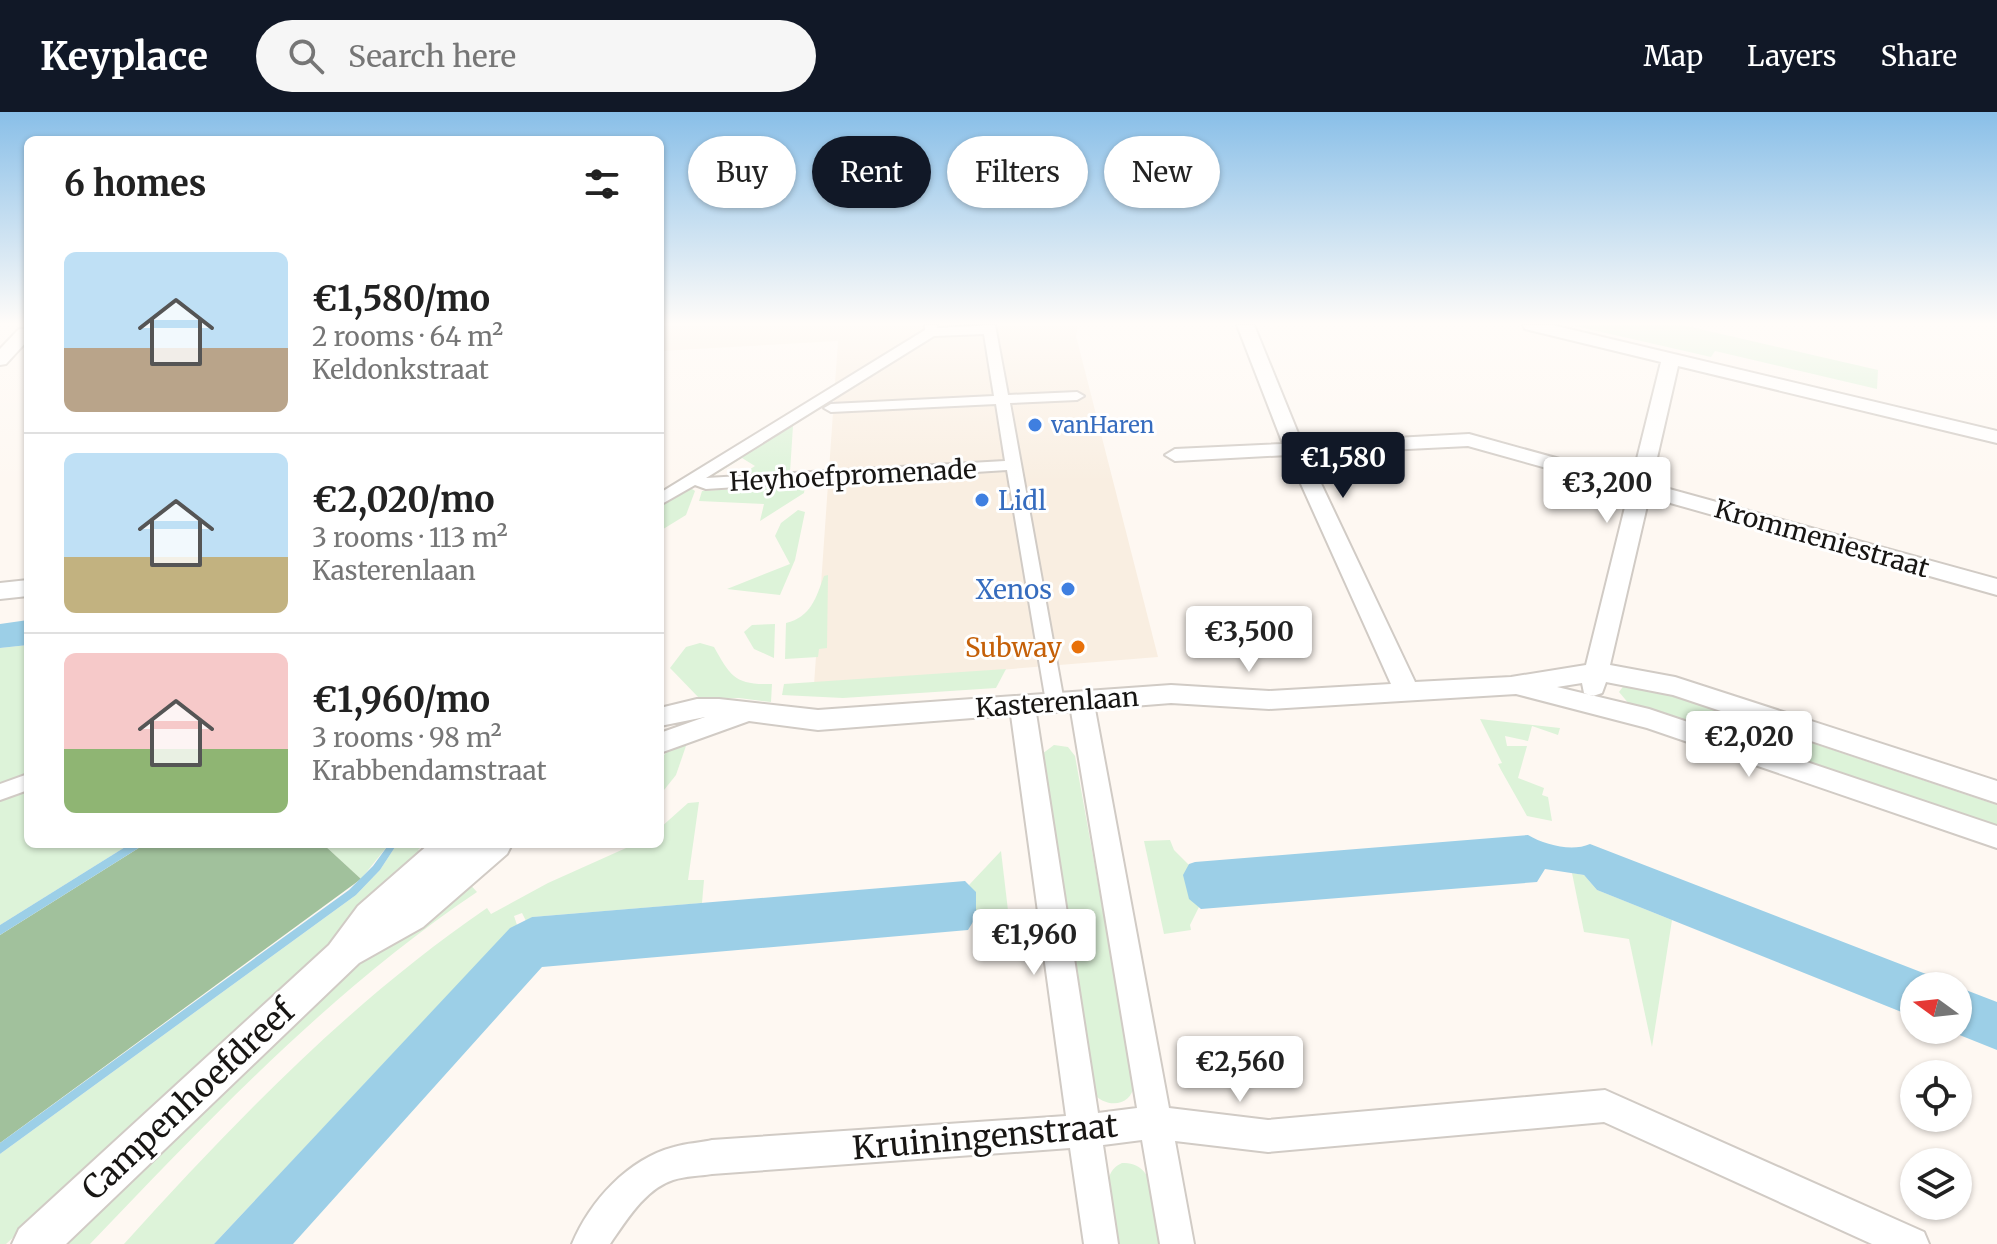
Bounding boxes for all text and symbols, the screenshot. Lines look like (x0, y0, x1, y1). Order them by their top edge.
search box (256, 20, 816, 92)
text: Keyplace (40, 33, 208, 80)
icon: search (284, 34, 328, 78)
text: Search here (348, 37, 516, 75)
text: Map (1643, 38, 1703, 74)
text: Layers (1747, 38, 1836, 74)
text: Share (1880, 38, 1957, 74)
chip: Buy (688, 136, 796, 208)
chip: Rent (812, 136, 931, 208)
chip: Filters (947, 136, 1088, 208)
chip: New (1104, 136, 1220, 208)
icon: filters (580, 162, 624, 206)
text: 6 homes (64, 163, 206, 205)
text: €1,580/mo (312, 278, 490, 320)
icon: home (128, 284, 224, 380)
text: 2 rooms · 64 m² (312, 320, 503, 353)
text: Keldonkstraat (312, 353, 489, 386)
place label: vanHaren (1050, 411, 1155, 439)
marker: vanHaren (1026, 416, 1044, 434)
pin: €1,580 (1278, 432, 1408, 500)
text: €1,580 (1300, 441, 1386, 474)
street label: Heyhoefpromenade (729, 452, 977, 498)
pin: €3,200 (1542, 457, 1672, 525)
text: €3,200 (1561, 466, 1653, 499)
text: €2,020/mo (312, 479, 495, 521)
place label: Lidl (998, 484, 1046, 517)
icon: home (128, 485, 224, 581)
marker: Lidl (973, 491, 991, 509)
street label: Krommeniestraat (1711, 492, 1933, 584)
text: 3 rooms · 113 m² (312, 521, 508, 554)
text: Kasterenlaan (312, 554, 476, 587)
place label: Xenos (975, 573, 1052, 606)
marker: Xenos (1059, 580, 1077, 598)
pin: €3,500 (1184, 606, 1314, 674)
text: €3,500 (1204, 615, 1294, 648)
place label: Subway (965, 631, 1063, 664)
marker: Subway (1069, 638, 1087, 656)
text: €1,960/mo (312, 679, 490, 721)
street label: Kasterenlaan (974, 680, 1140, 724)
icon: home (128, 685, 224, 781)
pin: €2,020 (1684, 711, 1814, 779)
text: €2,020 (1704, 720, 1794, 753)
text: 3 rooms · 98 m² (312, 721, 502, 754)
text: Krabbendamstraat (312, 754, 547, 787)
pin: €1,960 (969, 909, 1099, 977)
text: €1,960 (991, 918, 1077, 951)
north arrow (1900, 972, 1972, 1044)
map controls (1900, 972, 1972, 1220)
street label: Campenhoefdreef (74, 990, 304, 1209)
pin: €2,560 (1175, 1036, 1305, 1104)
text: €2,560 (1195, 1045, 1285, 1078)
button: locate (1900, 1060, 1972, 1132)
street label: Kruiningenstraat (851, 1105, 1120, 1169)
button: layers (1900, 1148, 1972, 1220)

